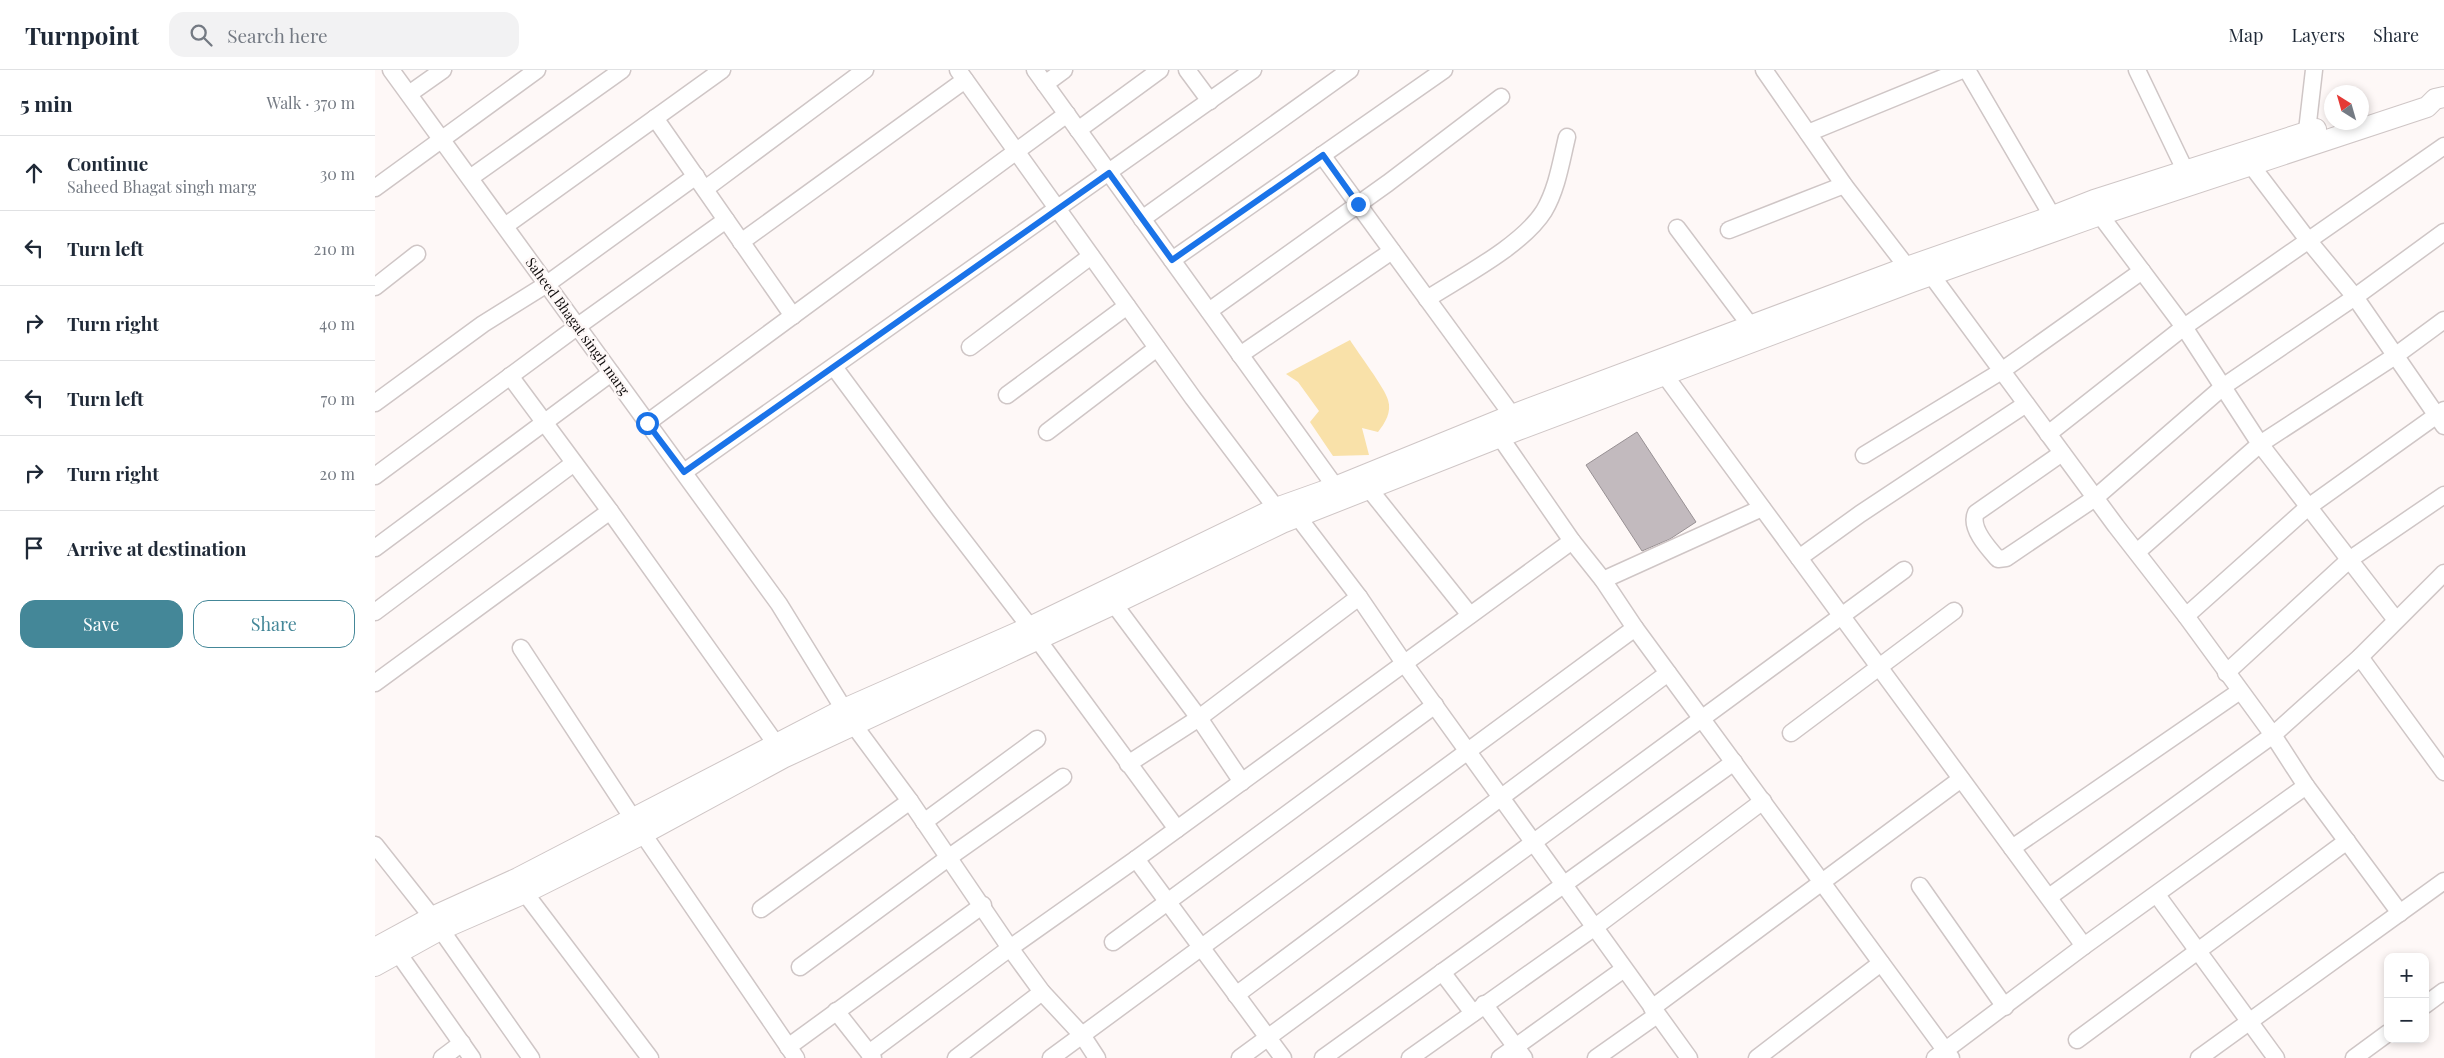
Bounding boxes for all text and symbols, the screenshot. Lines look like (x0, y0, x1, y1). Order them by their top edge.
search box (169, 12, 519, 57)
text: Turnpoint (25, 19, 139, 51)
icon: search (187, 21, 215, 49)
text: Search here (227, 22, 328, 48)
text: Map (2228, 23, 2263, 47)
text: Layers (2291, 23, 2345, 47)
text: Share (2373, 23, 2419, 47)
north arrow (2324, 85, 2369, 130)
text: 5 min (20, 89, 73, 117)
text: Walk · 370 m (266, 92, 355, 113)
text: Continue (67, 150, 148, 176)
icon: ahead (20, 159, 48, 187)
text: 30 m (320, 163, 355, 184)
text: Saheed Bhagat singh marg (67, 176, 256, 197)
route end (1347, 193, 1370, 216)
icon: left (20, 234, 48, 262)
text: Turn left (67, 235, 144, 261)
text: 210 m (314, 238, 355, 259)
street label: Saheed Bhagat singh marg (522, 253, 635, 399)
icon: right (20, 309, 48, 337)
text: Turn right (67, 310, 159, 336)
text: 40 m (319, 313, 355, 334)
icon: left (20, 384, 48, 412)
text: Turn left (67, 385, 144, 411)
text: 70 m (321, 388, 355, 409)
route start (636, 412, 659, 435)
icon: right (20, 459, 48, 487)
text: Turn right (67, 460, 159, 486)
text: 20 m (320, 463, 355, 484)
icon: arrive (20, 534, 48, 562)
text: Arrive at destination (67, 535, 247, 561)
button: Save (20, 600, 183, 648)
button: Share (193, 600, 355, 648)
map controls (2384, 953, 2429, 1043)
button: + (2384, 953, 2429, 998)
button: − (2384, 998, 2429, 1043)

